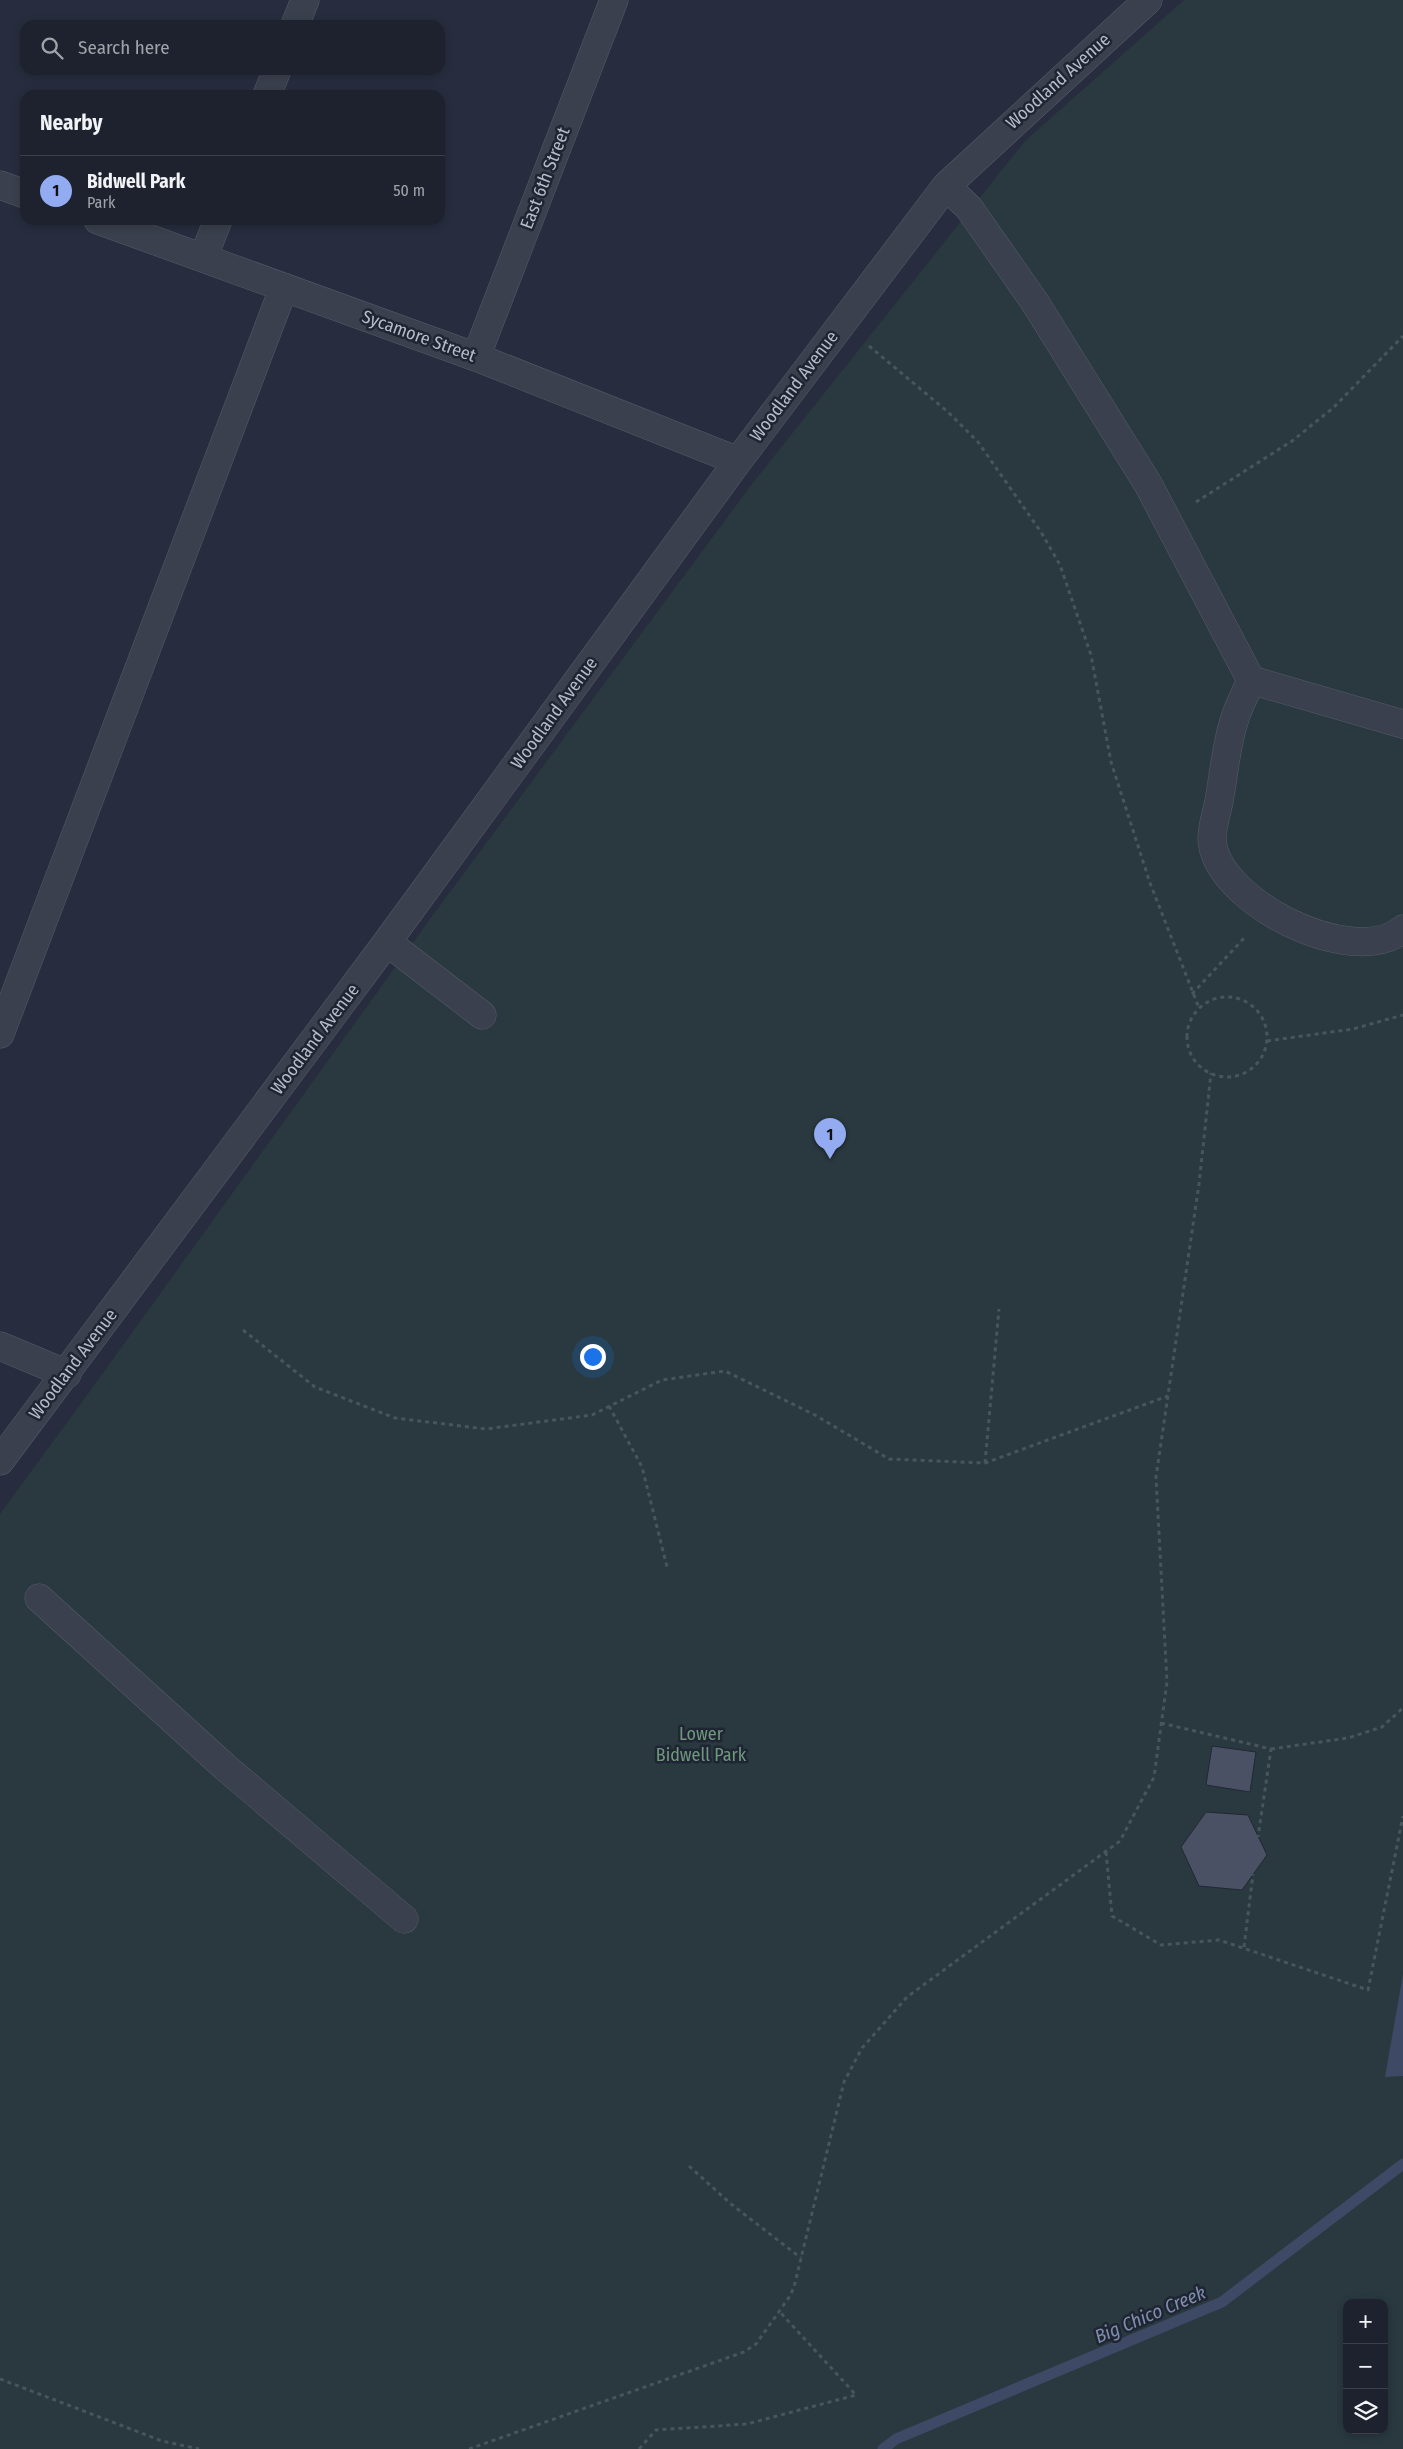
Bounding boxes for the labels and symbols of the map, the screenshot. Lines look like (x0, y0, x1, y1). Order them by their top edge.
street label: Woodland Avenue (1001, 28, 1115, 134)
street label: East 6th Street (515, 124, 575, 232)
street label: Sycamore Street (359, 305, 479, 367)
street label: Woodland Avenue (745, 326, 843, 446)
street label: Woodland Avenue (506, 653, 602, 773)
street label: Woodland Avenue (266, 979, 364, 1099)
pin: 1 (814, 1118, 846, 1159)
street label: Woodland Avenue (24, 1304, 122, 1424)
your location (580, 1344, 606, 1370)
park label: Lower Bidwell Park (656, 1723, 747, 1766)
water label: Big Chico Creek (1091, 2281, 1209, 2348)

